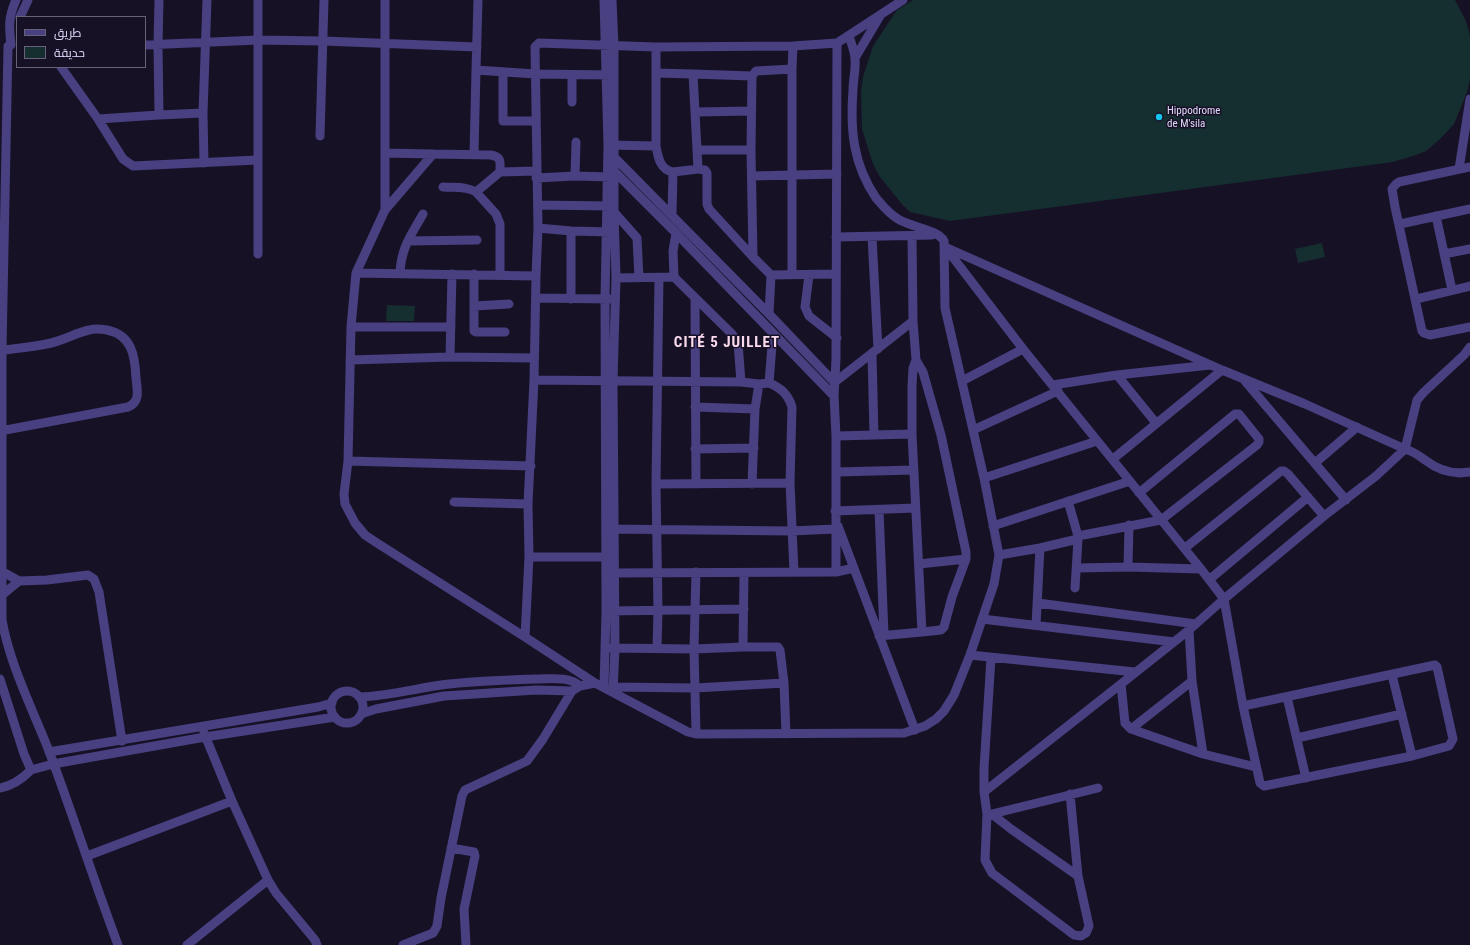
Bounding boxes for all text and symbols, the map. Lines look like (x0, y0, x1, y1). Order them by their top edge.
legend (16, 16, 146, 68)
text: طريق (54, 26, 81, 40)
text: حديقة (54, 46, 85, 60)
place label: Hippodrome de M'sila (1167, 104, 1220, 130)
marker: Hippodrome de M'sila (1154, 112, 1164, 122)
district label: CITÉ 5 JUILLET (674, 334, 780, 352)

